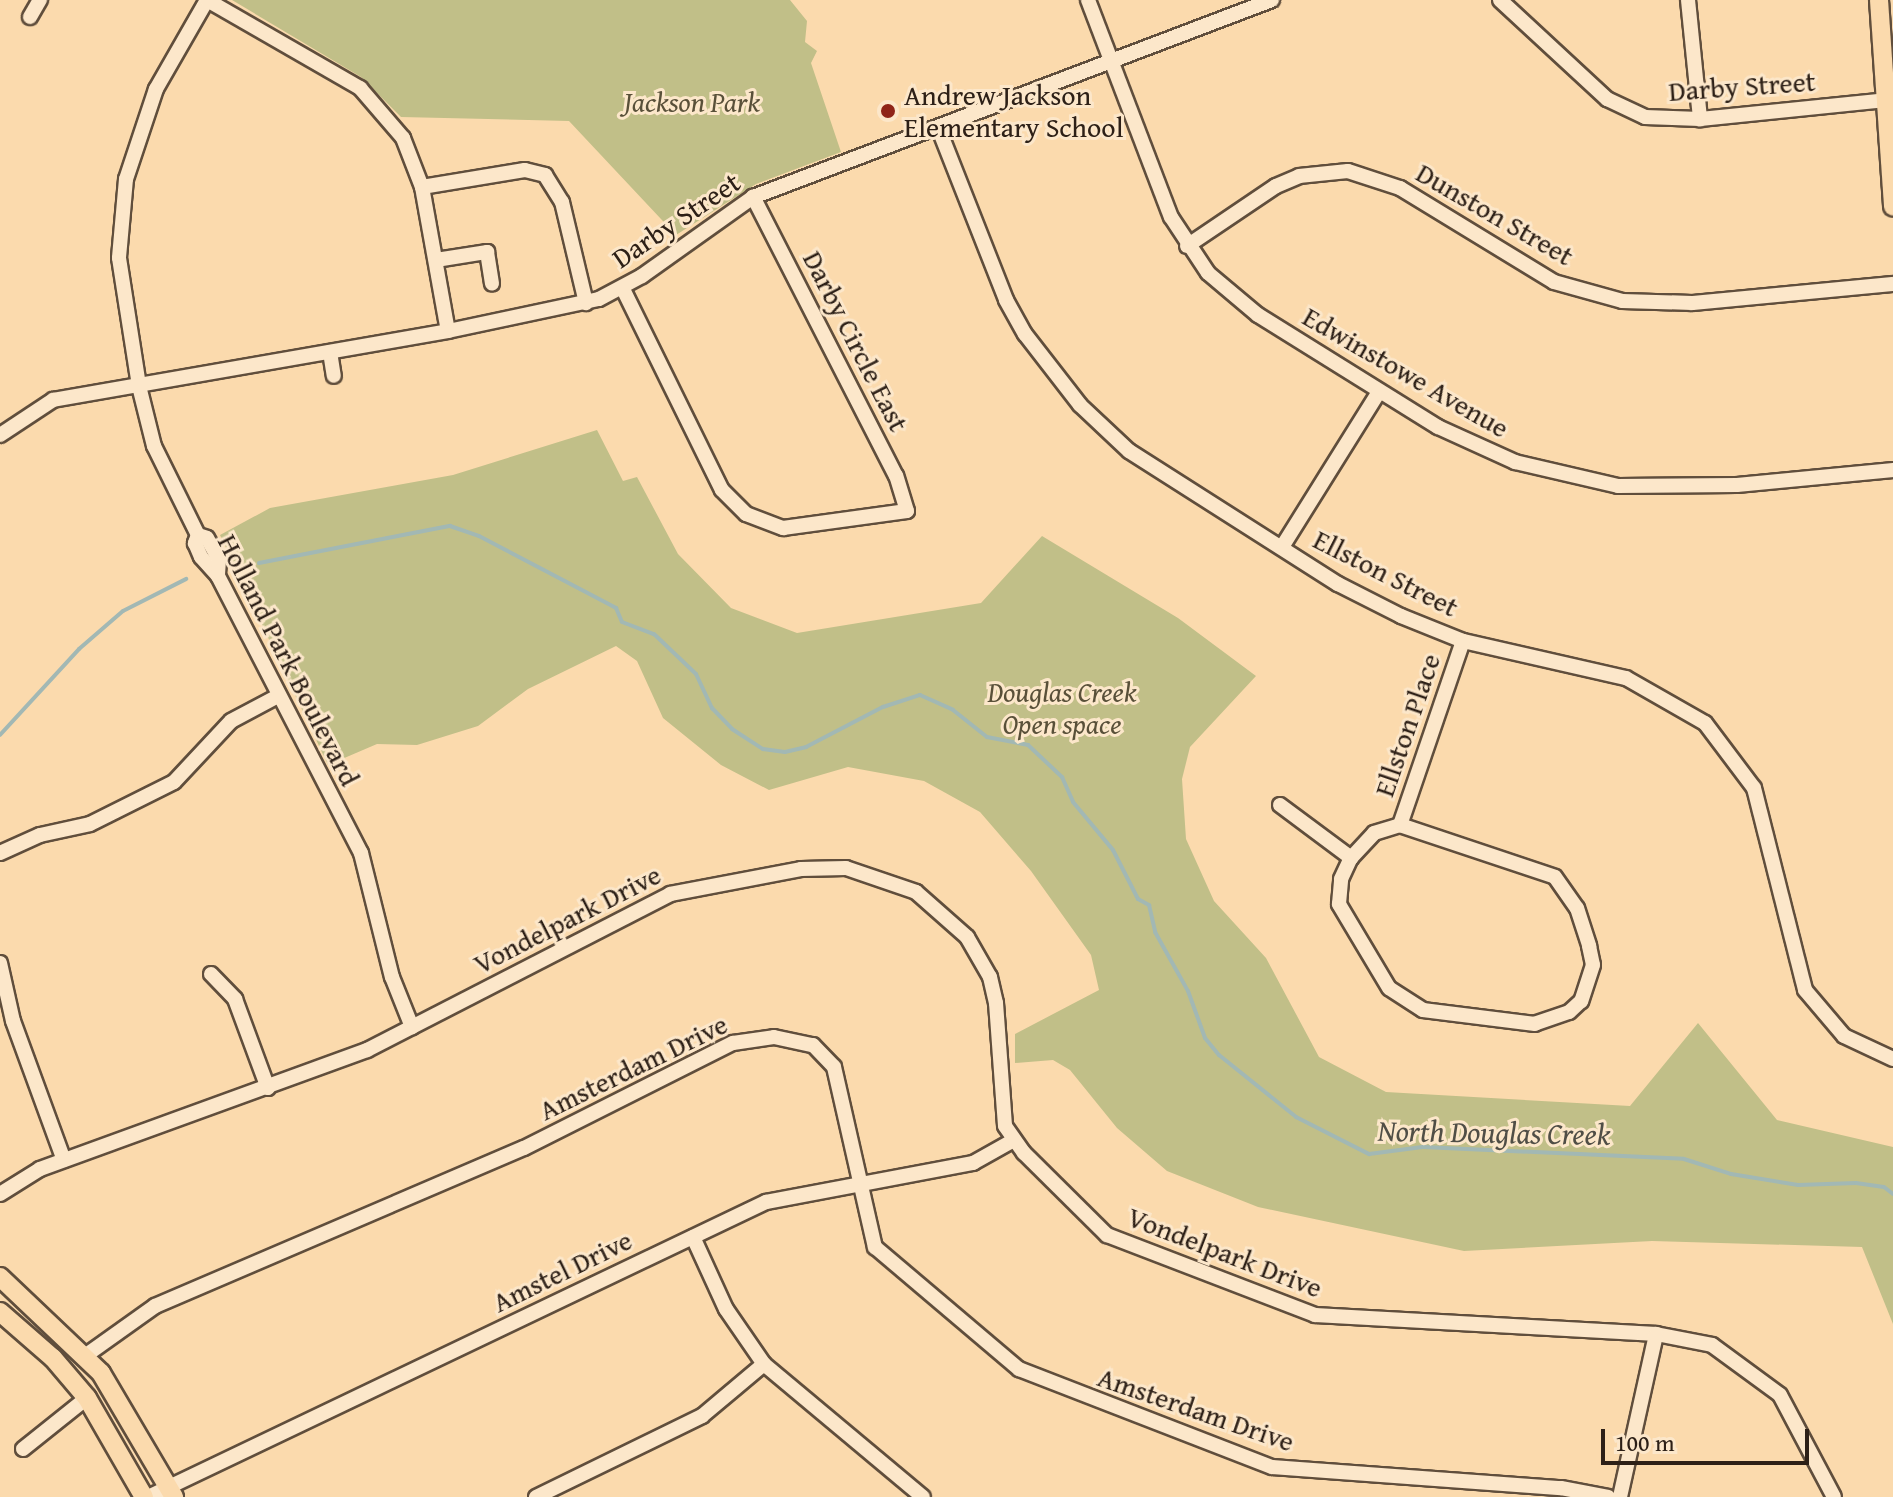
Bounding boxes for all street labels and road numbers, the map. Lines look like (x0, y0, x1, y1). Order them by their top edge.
street label: Darby Street (1667, 64, 1817, 108)
street label: Dunston Street (1410, 155, 1580, 273)
street label: Darby Street (606, 165, 746, 275)
street label: Darby Circle East (796, 245, 916, 437)
street label: Edwinstowe Avenue (1297, 299, 1515, 445)
street label: Ellston Street (1308, 522, 1464, 624)
street label: Holland Park Boulevard (211, 529, 367, 791)
street label: Ellston Place (1367, 649, 1447, 801)
street label: Vondelpark Drive (468, 857, 666, 981)
street label: Amsterdam Drive (533, 1007, 733, 1127)
street label: Vondelpark Drive (1123, 1199, 1327, 1305)
street label: Amstel Drive (487, 1223, 637, 1319)
street label: Amsterdam Drive (1093, 1360, 1299, 1458)

